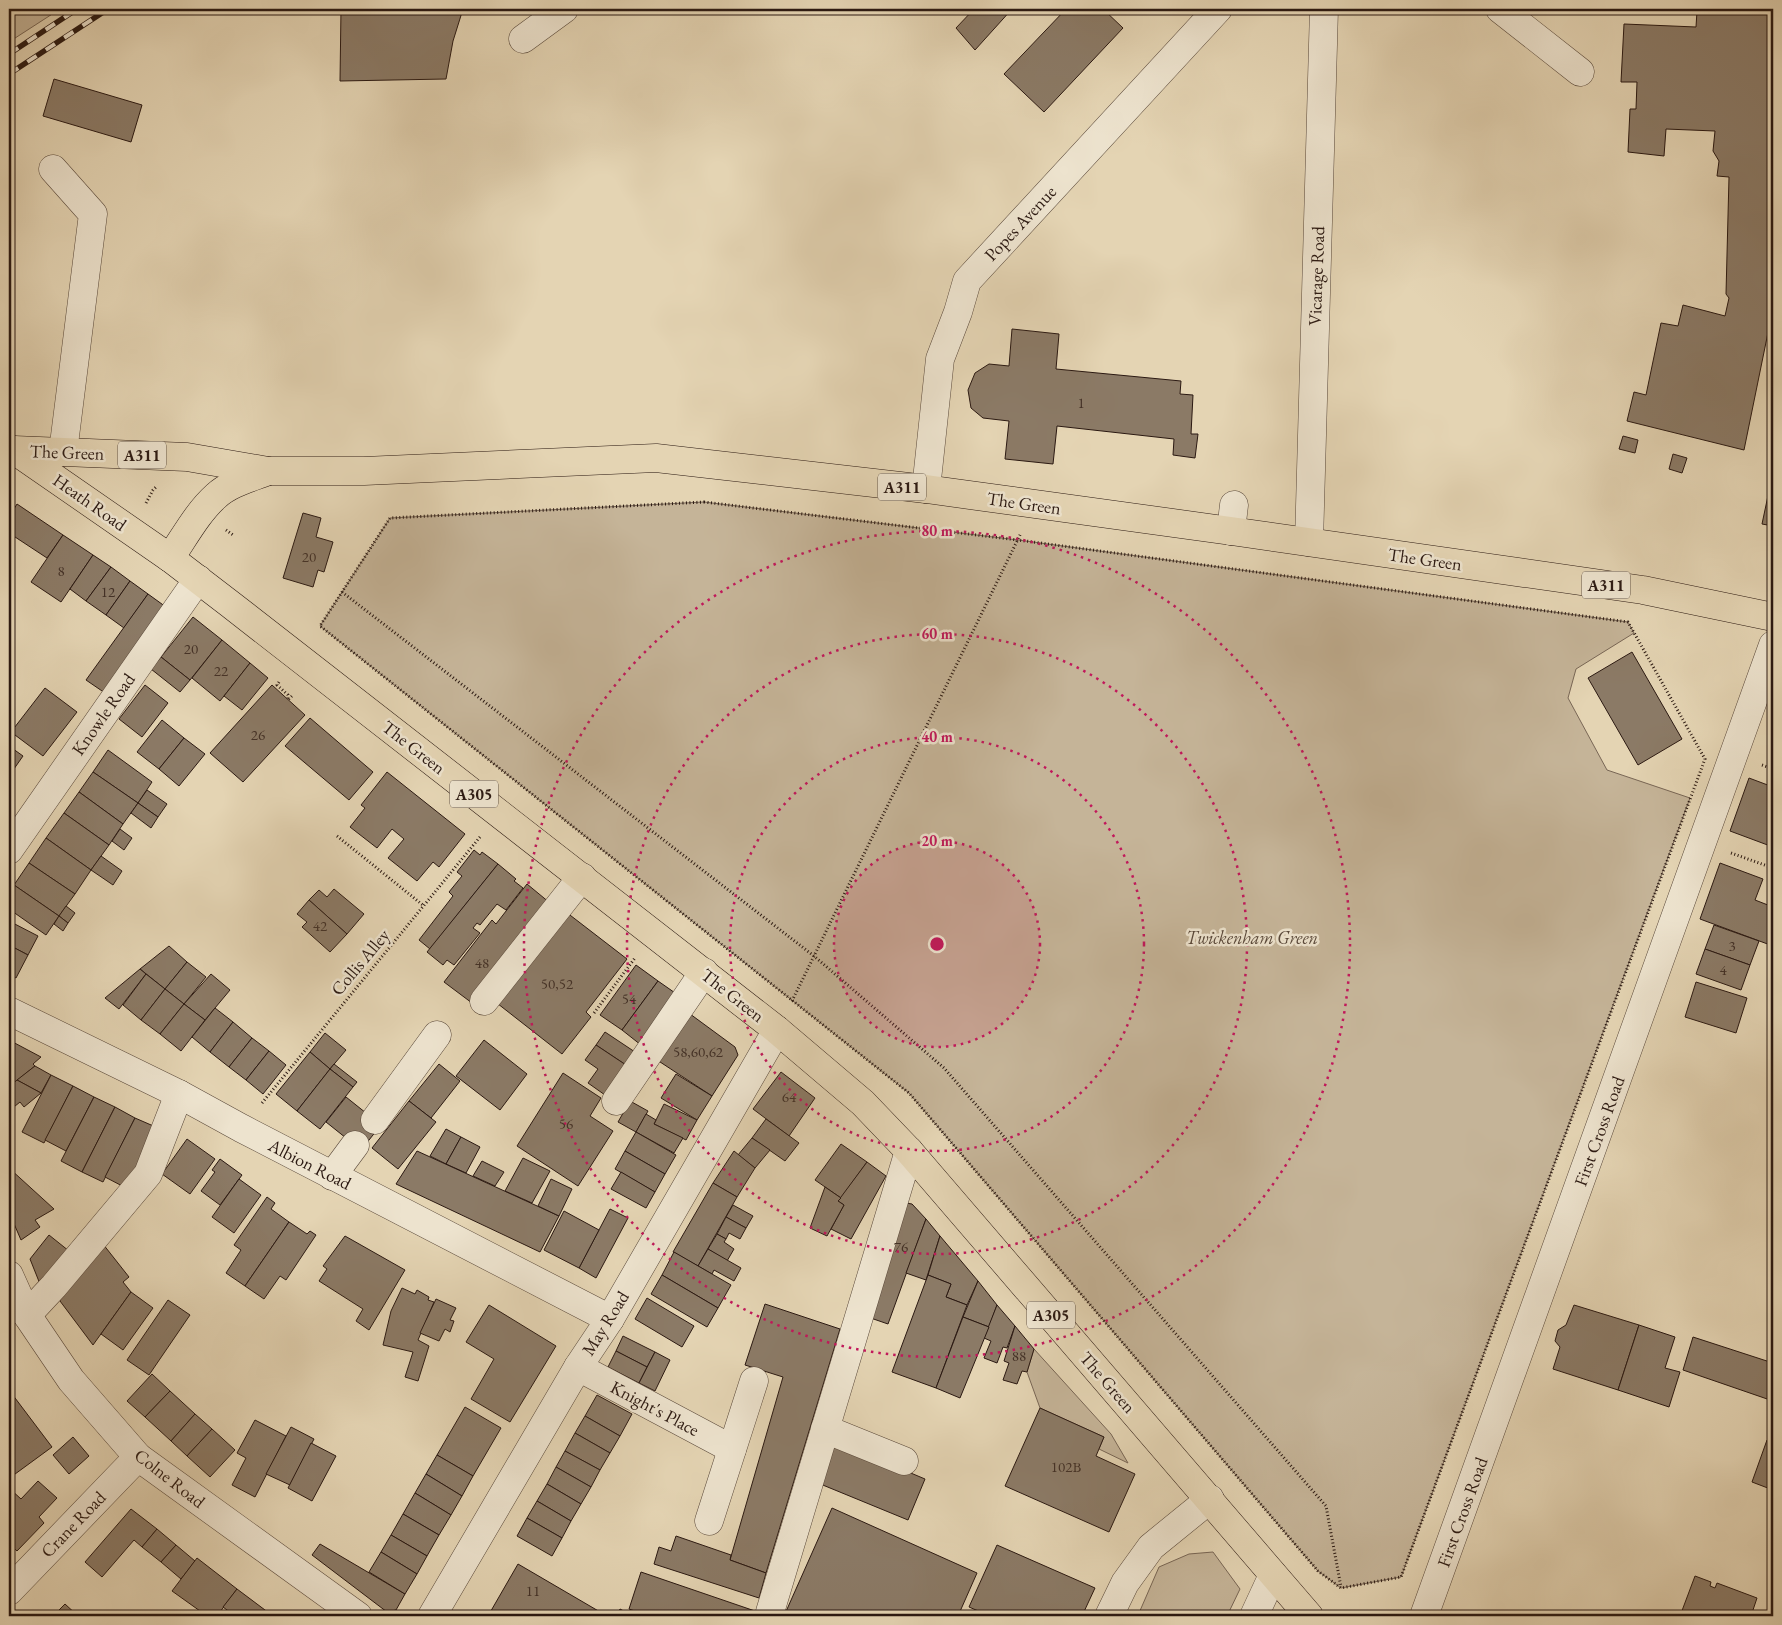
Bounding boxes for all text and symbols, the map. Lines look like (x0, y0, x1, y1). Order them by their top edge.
street label: Popes Avenue (979, 180, 1061, 266)
street label: Vicarage Road (1303, 225, 1329, 326)
house number: 1 (1077, 393, 1085, 412)
street label: The Green (29, 439, 105, 465)
road number: A311 (118, 442, 166, 468)
street label: Heath Road (49, 468, 132, 536)
road number: A311 (878, 474, 926, 501)
street label: The Green (986, 486, 1063, 520)
text: 80 m (921, 521, 953, 540)
street label: The Green (1387, 542, 1464, 576)
house number: 20 (302, 547, 316, 566)
house number: 8 (57, 561, 65, 580)
road number: A311 (1582, 572, 1630, 598)
house number: 12 (101, 582, 116, 601)
text: 60 m (921, 624, 953, 643)
house number: 20 (184, 639, 198, 658)
house number: 22 (214, 661, 229, 680)
street label: Knowle Road (66, 668, 140, 760)
street label: The Green (378, 715, 451, 779)
house number: 26 (251, 725, 265, 744)
text: 40 m (921, 727, 953, 746)
road number: A305 (450, 781, 498, 808)
text: 20 m (921, 831, 953, 850)
house number: 42 (313, 916, 328, 935)
street label: Collis Alley (326, 924, 395, 1000)
park label: Twickenham Green (1186, 926, 1318, 949)
centre of rings (928, 935, 946, 953)
house number: 3 (1728, 936, 1736, 955)
house number: 48 (475, 953, 489, 972)
house number: 4 (1719, 960, 1727, 979)
street label: The Green (697, 963, 770, 1027)
house number: 50,52 (541, 974, 574, 993)
house number: 54 (622, 989, 637, 1008)
house number: 58,60,62 (673, 1042, 724, 1061)
street label: First Cross Road (1568, 1072, 1630, 1189)
house number: 64 (782, 1087, 797, 1106)
house number: 56 (559, 1114, 573, 1133)
street label: Albion Road (264, 1133, 356, 1195)
house number: 76 (894, 1237, 908, 1256)
street label: May Road (576, 1286, 634, 1360)
road number: A305 (1027, 1302, 1075, 1328)
house number: 88 (1012, 1346, 1026, 1365)
street label: The Green (1075, 1346, 1141, 1418)
street label: Knight's Place (607, 1375, 703, 1441)
street label: Colne Road (130, 1443, 211, 1513)
street label: First Cross Road (1431, 1453, 1493, 1570)
house number: 102B (1051, 1457, 1081, 1476)
street label: Crane Road (36, 1485, 111, 1562)
house number: 11 (526, 1581, 540, 1600)

